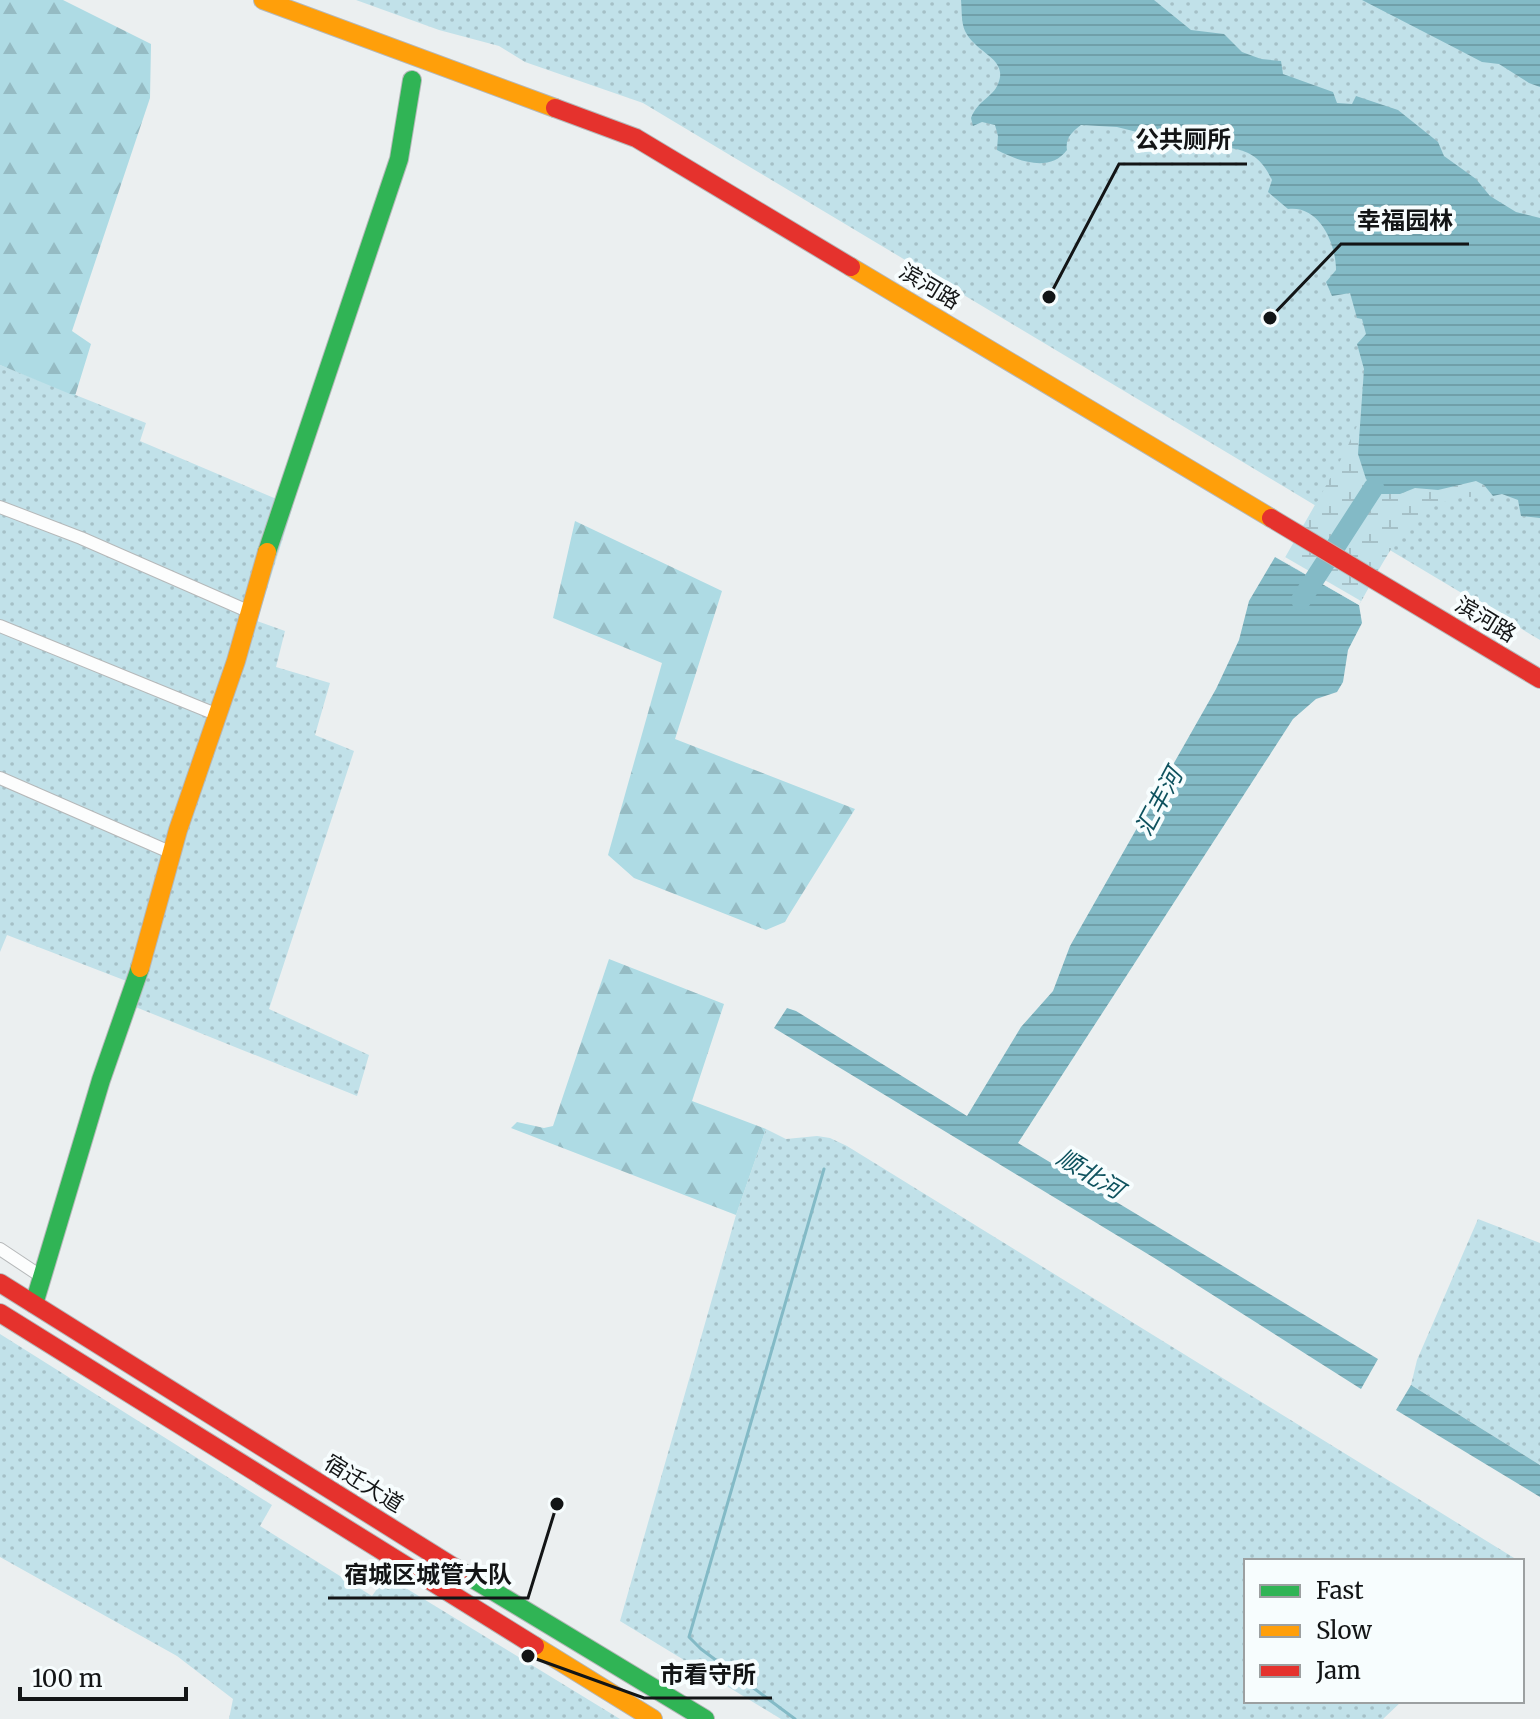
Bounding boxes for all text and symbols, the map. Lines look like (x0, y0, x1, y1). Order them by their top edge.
callout: 公共厕所 (1119, 116, 1247, 164)
text: 公共厕所 (1135, 124, 1231, 155)
callout: 幸福园林 (1341, 196, 1469, 244)
text: 幸福园林 (1357, 205, 1453, 236)
street label: 滨河路 (894, 257, 966, 315)
street label: 滨河路 (1450, 590, 1522, 648)
water label: 汇丰河 (1128, 759, 1191, 841)
water label: 顺北河 (1051, 1142, 1133, 1207)
street label: 宿迁大道 (319, 1448, 409, 1518)
callout: 宿城区城管大队 (328, 1550, 528, 1598)
text: 宿城区城管大队 (344, 1559, 512, 1590)
legend (1244, 1559, 1524, 1703)
text: Fast (1316, 1575, 1364, 1606)
text: Slow (1316, 1615, 1372, 1646)
callout: 市看守所 (644, 1650, 772, 1698)
scale bar (20, 1651, 186, 1701)
text: Jam (1315, 1655, 1361, 1686)
text: 市看守所 (660, 1659, 756, 1690)
text: 100 m (32, 1663, 103, 1694)

